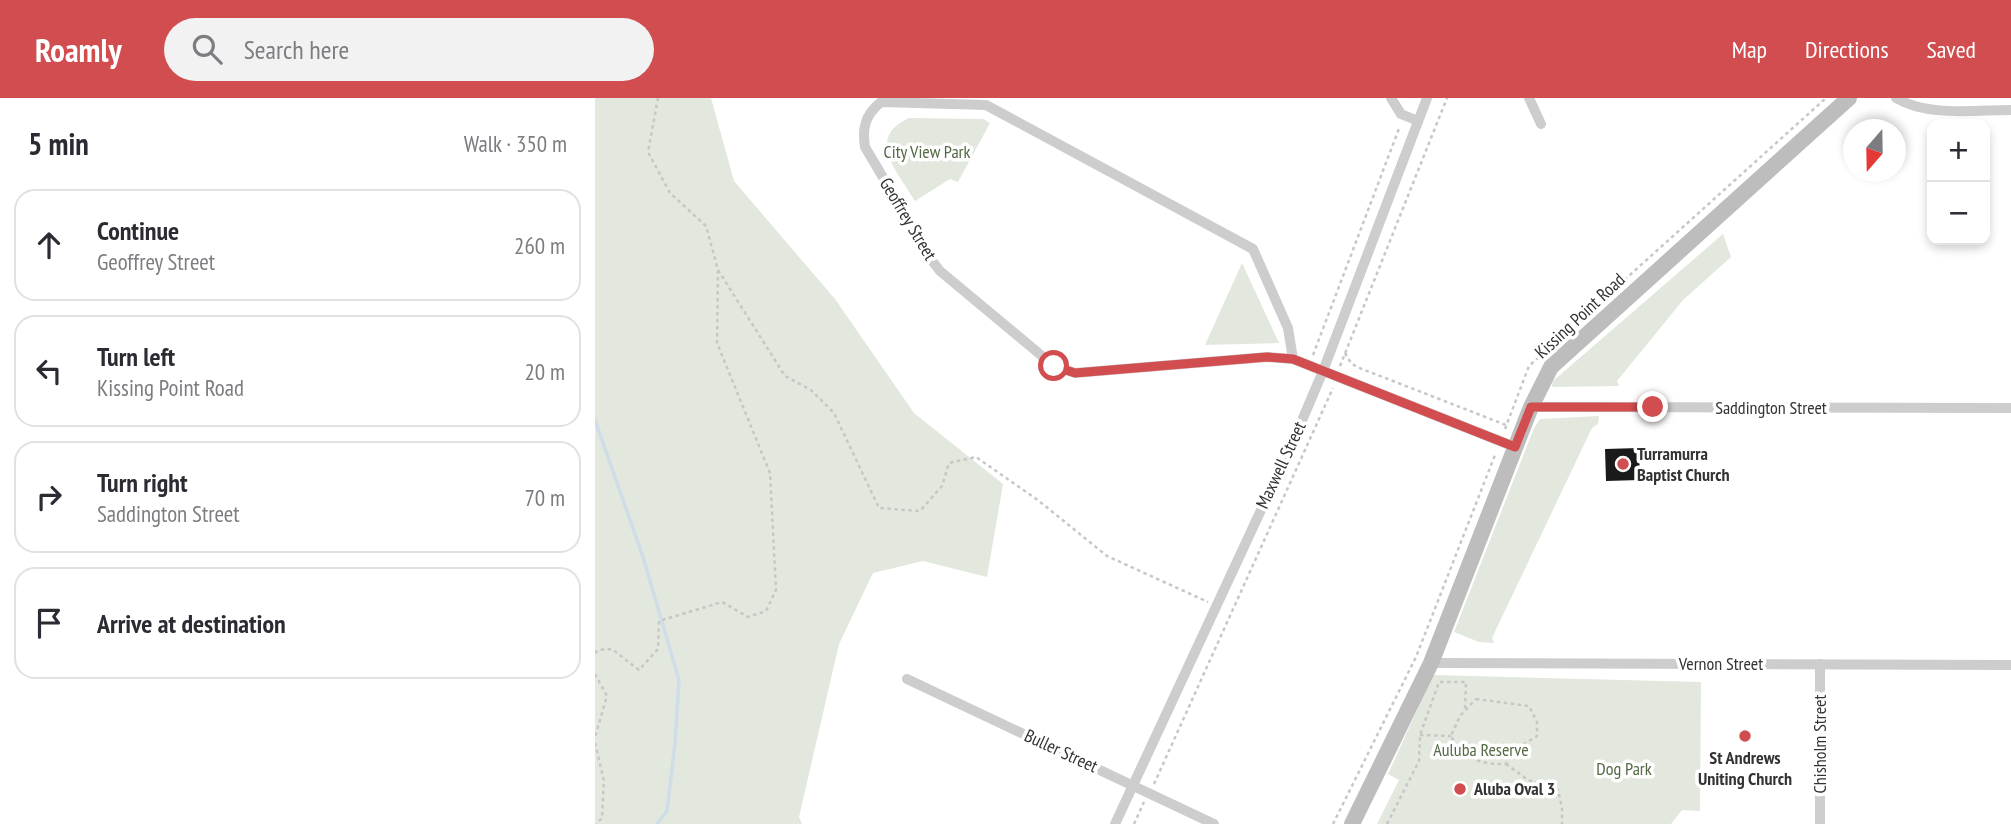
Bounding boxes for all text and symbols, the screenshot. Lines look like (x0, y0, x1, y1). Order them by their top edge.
search box (164, 18, 654, 81)
text: Roamly (35, 28, 122, 71)
icon: search (188, 30, 226, 68)
text: Search here (244, 33, 349, 66)
text: Map (1732, 34, 1767, 65)
text: Directions (1805, 34, 1889, 65)
text: Saved (1927, 34, 1976, 65)
north arrow (1843, 119, 1906, 182)
map controls (1927, 119, 1990, 245)
button: + (1927, 119, 1990, 182)
text: 5 min (28, 124, 89, 163)
text: Walk · 350 m (464, 129, 567, 158)
park label: City View Park (884, 140, 971, 163)
street label: Geoffrey Street (875, 173, 942, 264)
button: − (1927, 182, 1990, 245)
text: Continue (97, 214, 179, 247)
icon: ahead (30, 226, 68, 264)
text: 260 m (514, 231, 565, 260)
text: Geoffrey Street (97, 247, 215, 276)
street label: Kissing Point Road (1530, 268, 1630, 363)
text: Turn left (97, 340, 175, 373)
route start (1038, 350, 1069, 381)
icon: left (30, 352, 68, 390)
text: 20 m (524, 357, 565, 386)
text: Kissing Point Road (97, 373, 244, 402)
route end (1637, 391, 1668, 422)
street label: Saddington Street (1715, 396, 1827, 419)
street label: Maxwell Street (1250, 418, 1311, 512)
place label: Turramurra Baptist Church (1637, 442, 1730, 486)
marker: Turramurra Baptist Church (1615, 456, 1631, 472)
text: Turn right (97, 466, 188, 499)
icon: right (30, 478, 68, 516)
text: 70 m (524, 483, 565, 512)
text: Saddington Street (97, 499, 240, 528)
icon: arrive (30, 604, 68, 642)
text: Arrive at destination (97, 607, 286, 640)
street label: Vernon Street (1678, 652, 1763, 675)
street label: Chisholm Street (1808, 695, 1831, 793)
street label: Buller Street (1021, 724, 1102, 777)
marker: St Andrews Uniting Church (1737, 728, 1753, 744)
park label: Auluba Reserve (1433, 738, 1529, 761)
place label: St Andrews Uniting Church (1698, 746, 1792, 790)
park label: Dog Park (1596, 757, 1652, 780)
place label: Aluba Oval 3 (1473, 777, 1555, 800)
marker: Aluba Oval 3 (1452, 781, 1468, 797)

